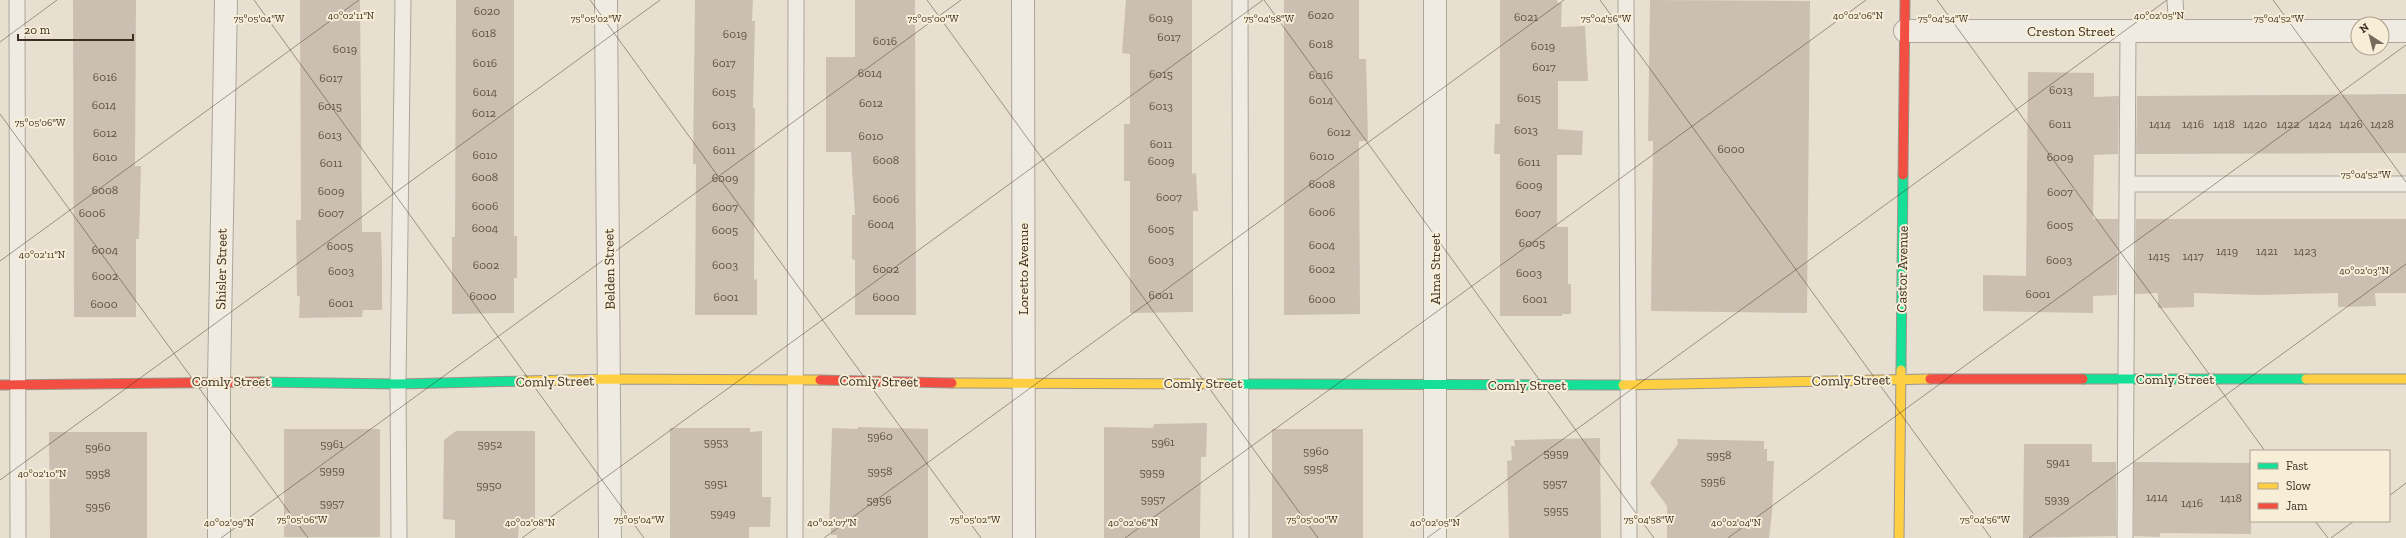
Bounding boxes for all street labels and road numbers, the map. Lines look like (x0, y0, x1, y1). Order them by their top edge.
street label: Creston Street (2027, 23, 2116, 40)
street label: Loretto Avenue (1015, 223, 1032, 315)
street label: Castor Avenue (1893, 225, 1912, 313)
street label: Shisler Street (212, 227, 231, 310)
street label: Belden Street (600, 227, 619, 310)
street label: Alma Street (1427, 232, 1444, 305)
street label: Comly Street (1811, 371, 1891, 390)
street label: Comly Street (2136, 371, 2215, 388)
street label: Comly Street (515, 372, 595, 391)
street label: Comly Street (839, 372, 919, 391)
street label: Comly Street (192, 373, 271, 390)
street label: Comly Street (1164, 375, 1243, 392)
street label: Comly Street (1488, 377, 1567, 394)

